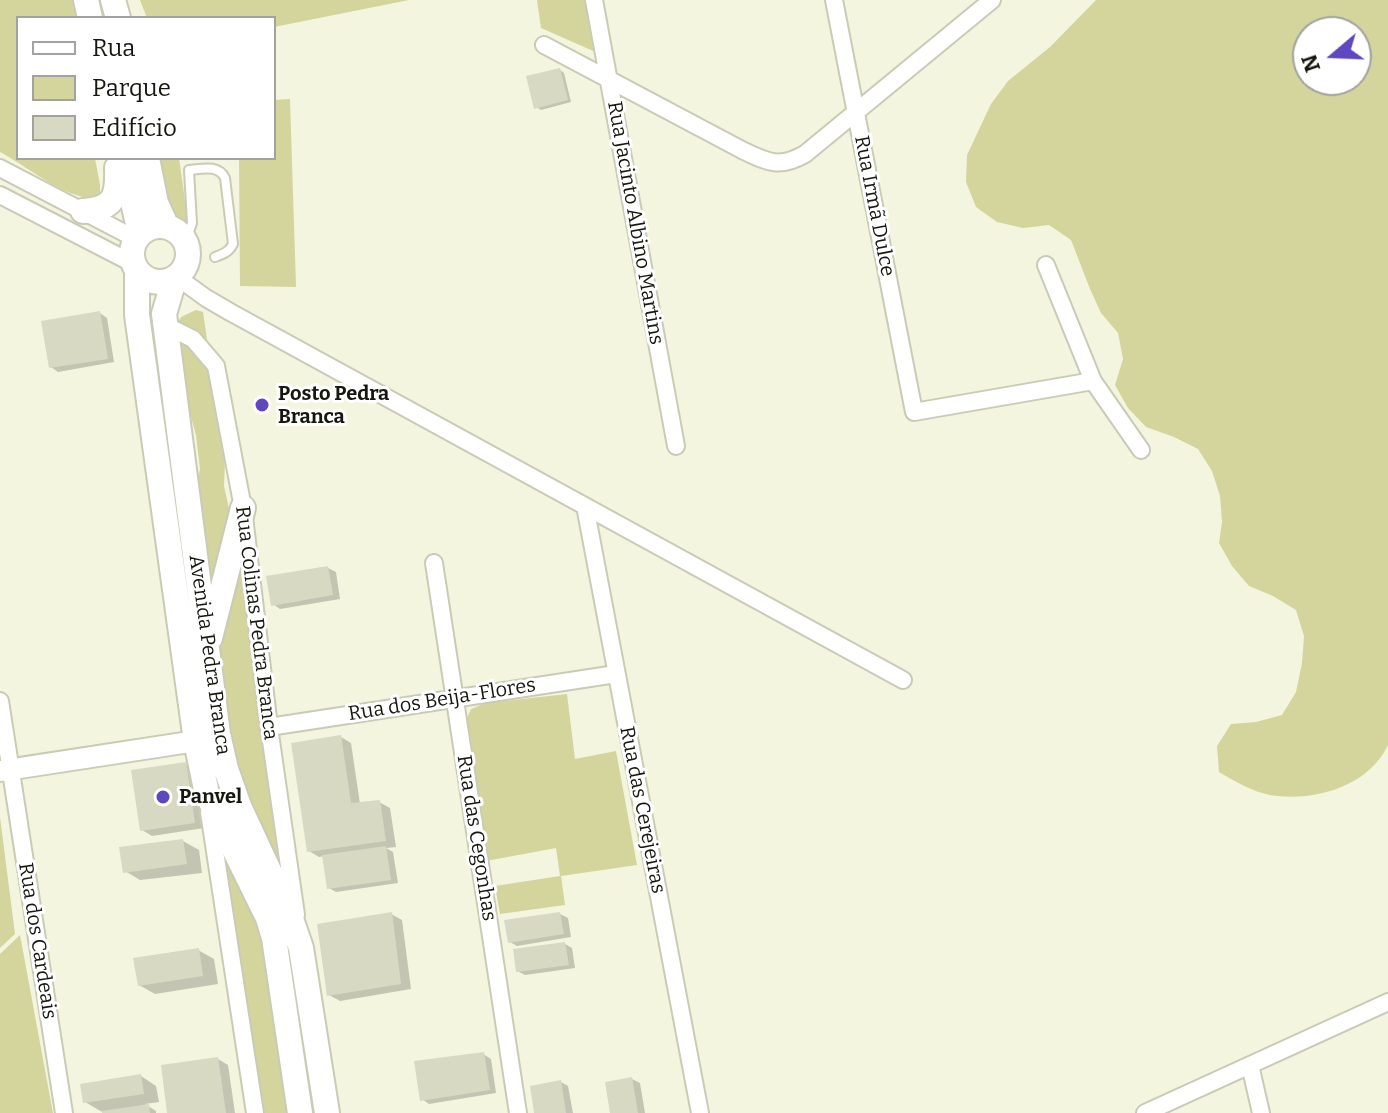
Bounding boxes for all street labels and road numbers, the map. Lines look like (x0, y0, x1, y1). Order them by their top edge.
street label: Rua Jacinto Albino Martins (602, 100, 668, 346)
street label: Rua Irmã Dulce (849, 134, 899, 278)
street label: Rua Colinas Pedra Branca (230, 505, 282, 741)
street label: Avenida Pedra Branca (183, 553, 235, 757)
street label: Rua dos Beija-Flores (347, 673, 537, 727)
street label: Rua das Cerejeiras (614, 724, 670, 896)
street label: Rua das Cegonhas (451, 753, 501, 923)
street label: Rua dos Cardeais (13, 861, 61, 1021)

